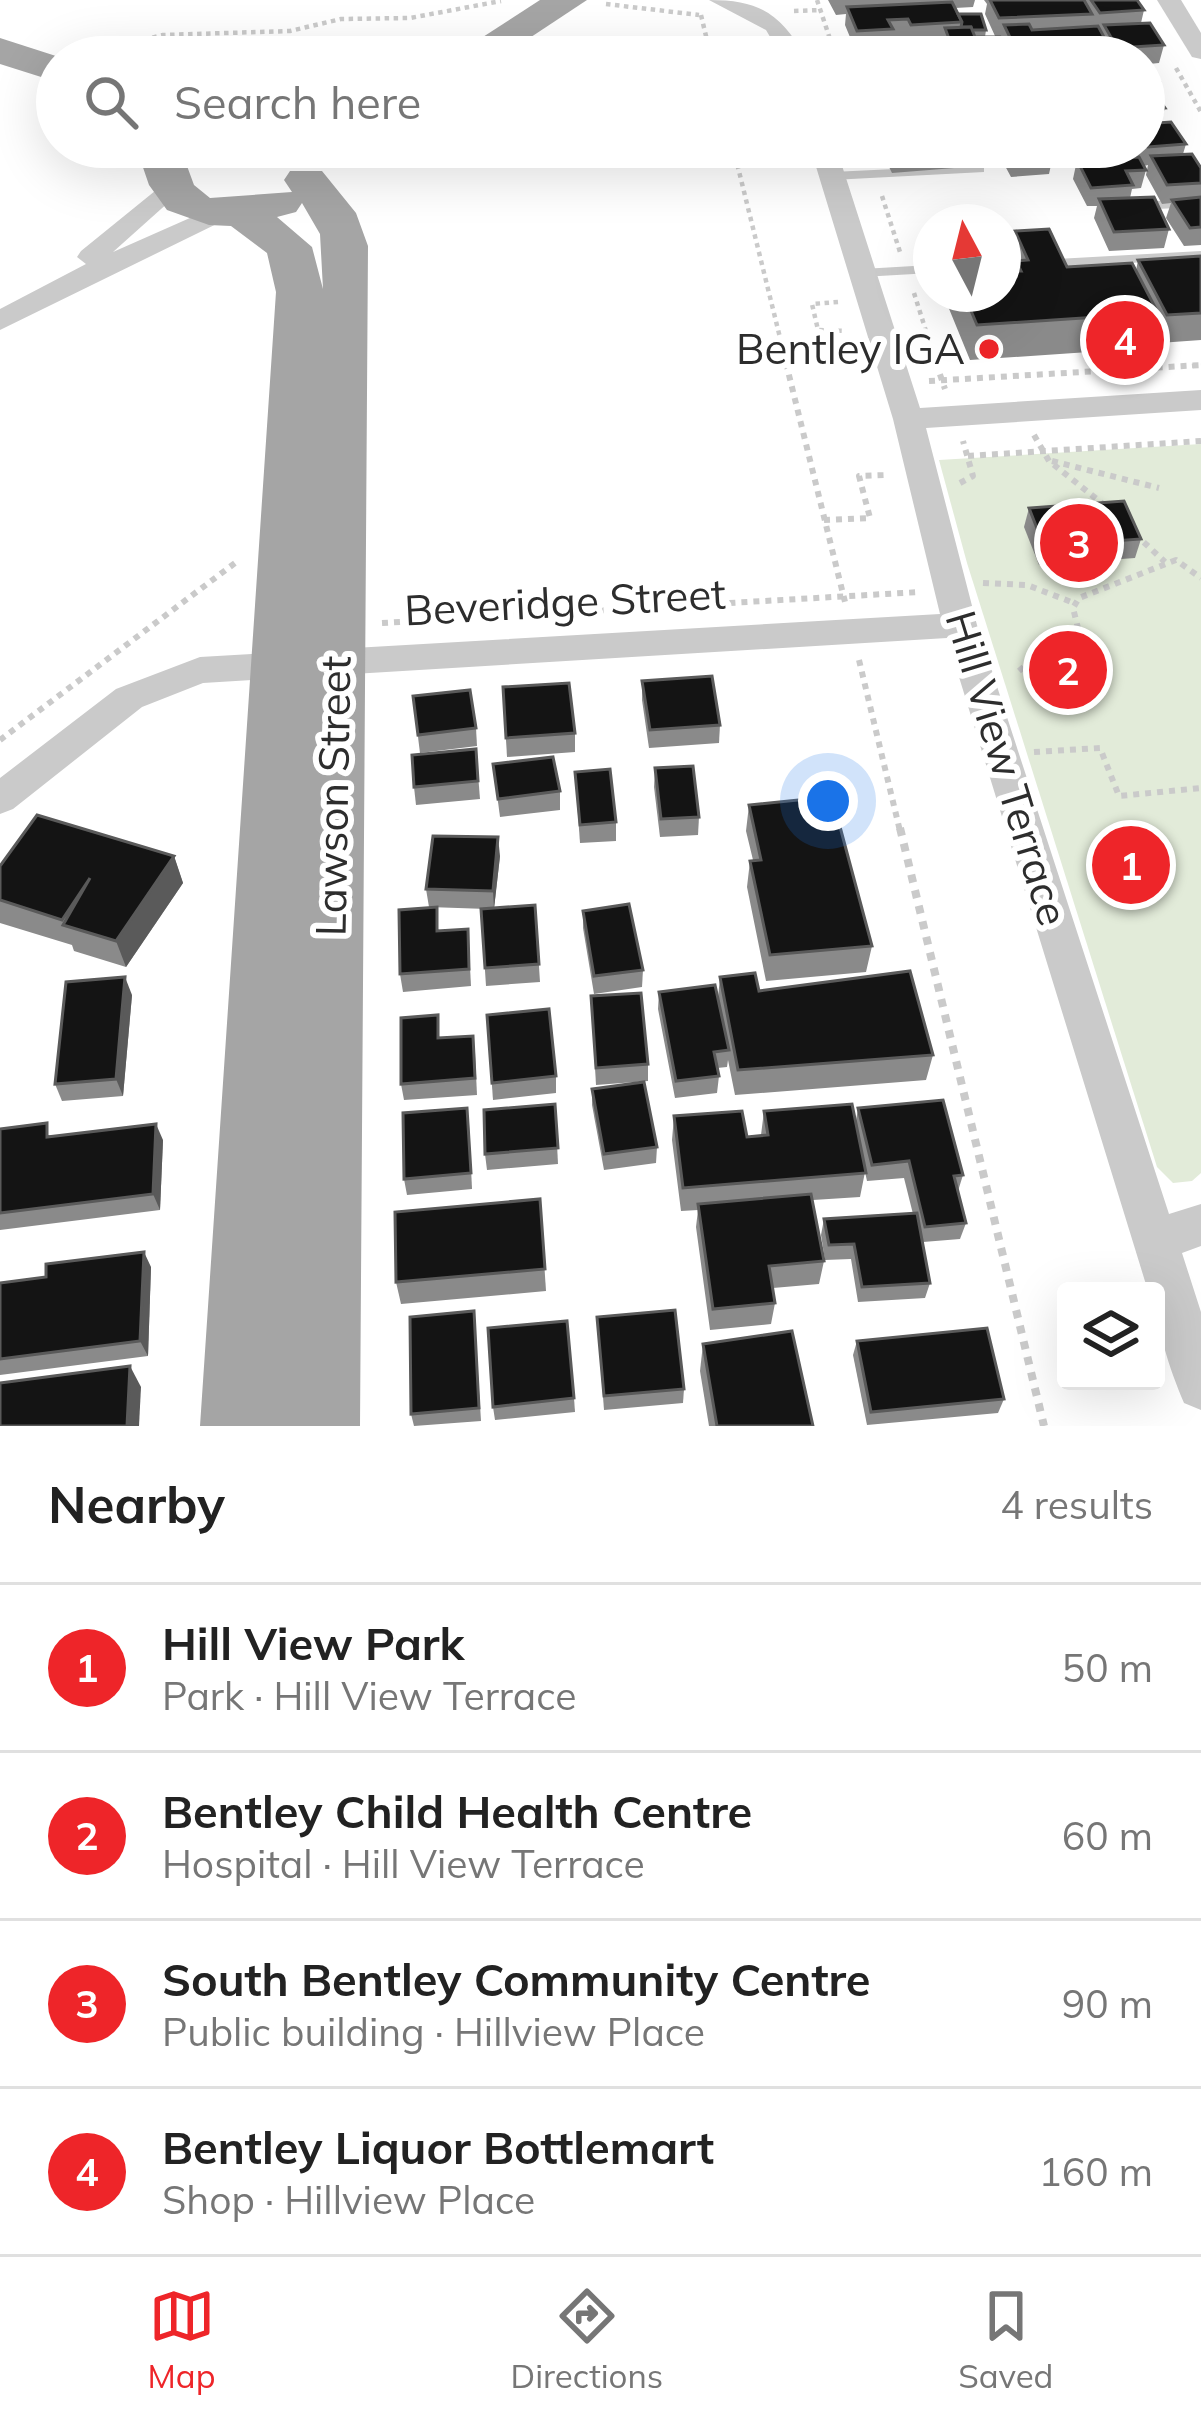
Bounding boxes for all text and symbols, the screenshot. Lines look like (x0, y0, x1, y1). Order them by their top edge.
search box (36, 36, 1165, 168)
icon: search (78, 69, 144, 135)
text: Search here (174, 74, 421, 130)
north arrow (913, 204, 1021, 312)
pin: 4 (1086, 295, 1164, 385)
place label: Bentley IGA (736, 322, 965, 375)
marker: Bentley IGA (976, 336, 1002, 362)
pin: 3 (1040, 498, 1118, 588)
street label: Beveridge Street (403, 567, 727, 636)
street label: Hill View Terrace (934, 604, 1081, 932)
pin: 2 (1029, 625, 1107, 715)
street label: Lawson Street (304, 655, 361, 937)
your location (798, 771, 858, 831)
pin: 1 (1092, 820, 1170, 910)
map controls (1057, 1282, 1165, 1390)
button: layers (1057, 1282, 1165, 1390)
text: Nearby (48, 1472, 225, 1536)
text: 4 results (1000, 1480, 1153, 1529)
text: Hill View Park (162, 1615, 464, 1671)
text: 1 (75, 1643, 99, 1692)
text: 50 m (1062, 1643, 1153, 1692)
text: Park · Hill View Terrace (162, 1671, 576, 1720)
text: Bentley Child Health Centre (162, 1783, 752, 1839)
text: 2 (75, 1811, 99, 1860)
text: 60 m (1062, 1811, 1153, 1860)
text: Hospital · Hill View Terrace (162, 1839, 645, 1888)
text: South Bentley Community Centre (162, 1951, 870, 2007)
text: 3 (75, 1979, 99, 2028)
text: 90 m (1062, 1979, 1153, 2028)
text: Public building · Hillview Place (162, 2007, 705, 2056)
text: Bentley Liquor Bottlemart (162, 2119, 714, 2175)
text: 4 (75, 2147, 99, 2196)
text: 160 m (1038, 2147, 1153, 2196)
text: Shop · Hillview Place (162, 2175, 535, 2224)
tab: Map (148, 2283, 215, 2396)
tab: Directions (511, 2283, 663, 2396)
tab: Saved (958, 2283, 1053, 2396)

